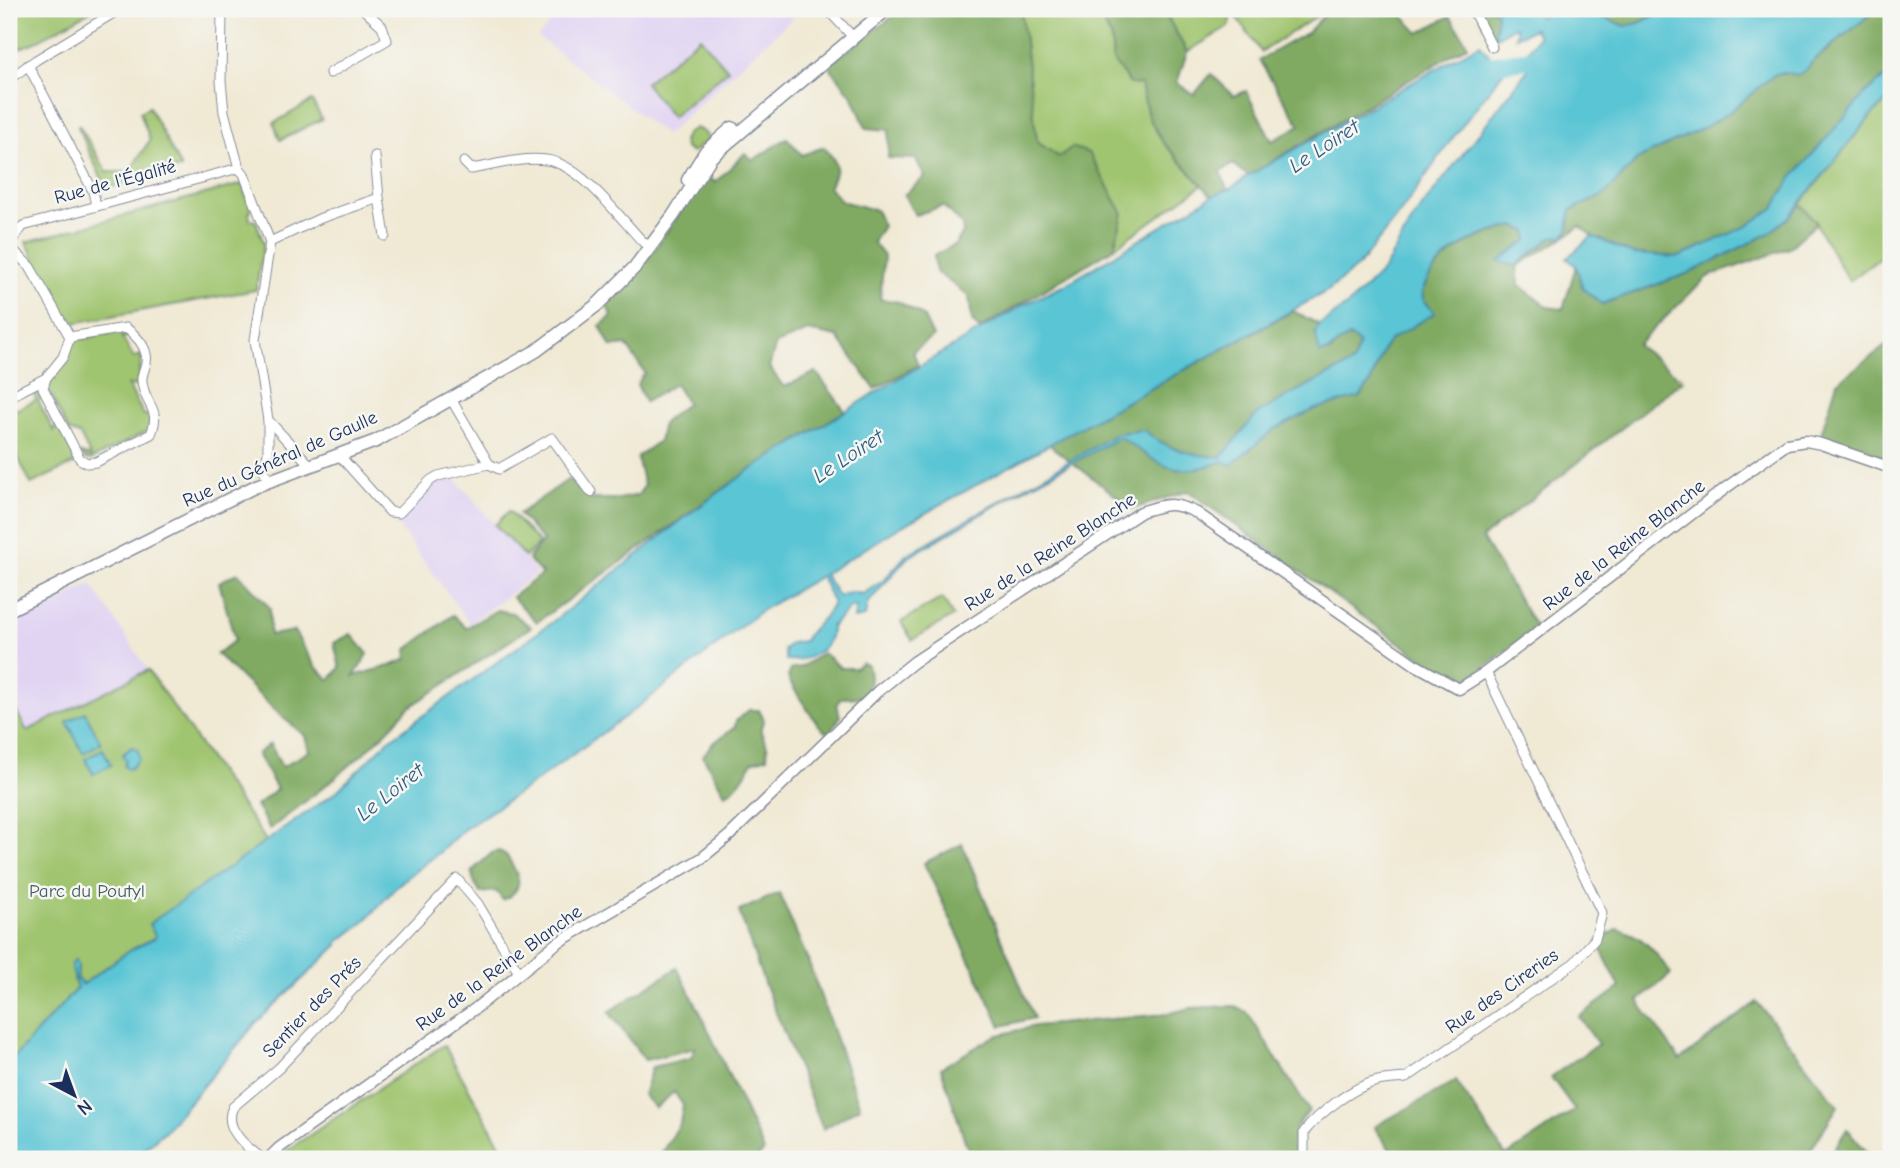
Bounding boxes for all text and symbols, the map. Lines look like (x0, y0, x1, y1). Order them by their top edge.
water label: Le Loiret (1284, 114, 1365, 178)
street label: Rue de l'Égalité (52, 155, 178, 209)
street label: Rue du Général de Gaulle (179, 406, 381, 512)
water label: Le Loiret (808, 424, 889, 488)
street label: Rue de la Reine Blanche (1539, 475, 1709, 615)
street label: Rue de la Reine Blanche (960, 488, 1140, 616)
water label: Le Loiret (351, 757, 430, 826)
park label: Parc du Poutyl (29, 880, 145, 902)
street label: Rue de la Reine Blanche (412, 900, 586, 1036)
street label: Rue des Cireries (1441, 944, 1563, 1038)
street label: Sentier des Prés (258, 952, 366, 1062)
north arrow (38, 1060, 108, 1130)
text: N (73, 1095, 96, 1119)

